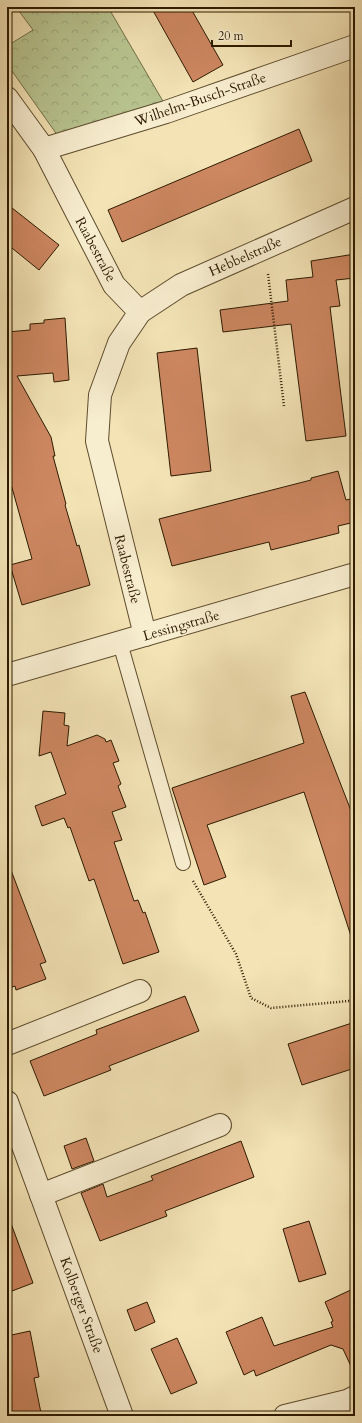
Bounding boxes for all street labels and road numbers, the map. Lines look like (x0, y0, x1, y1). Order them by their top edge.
street label: Wilhelm-Busch-Straße (131, 68, 269, 131)
street label: Raabestraße (71, 214, 121, 285)
street label: Hebbelstraße (206, 232, 285, 281)
street label: Raabestraße (110, 533, 145, 606)
street label: Lessingstraße (141, 605, 222, 645)
street label: Kolberger Straße (55, 1255, 108, 1356)

